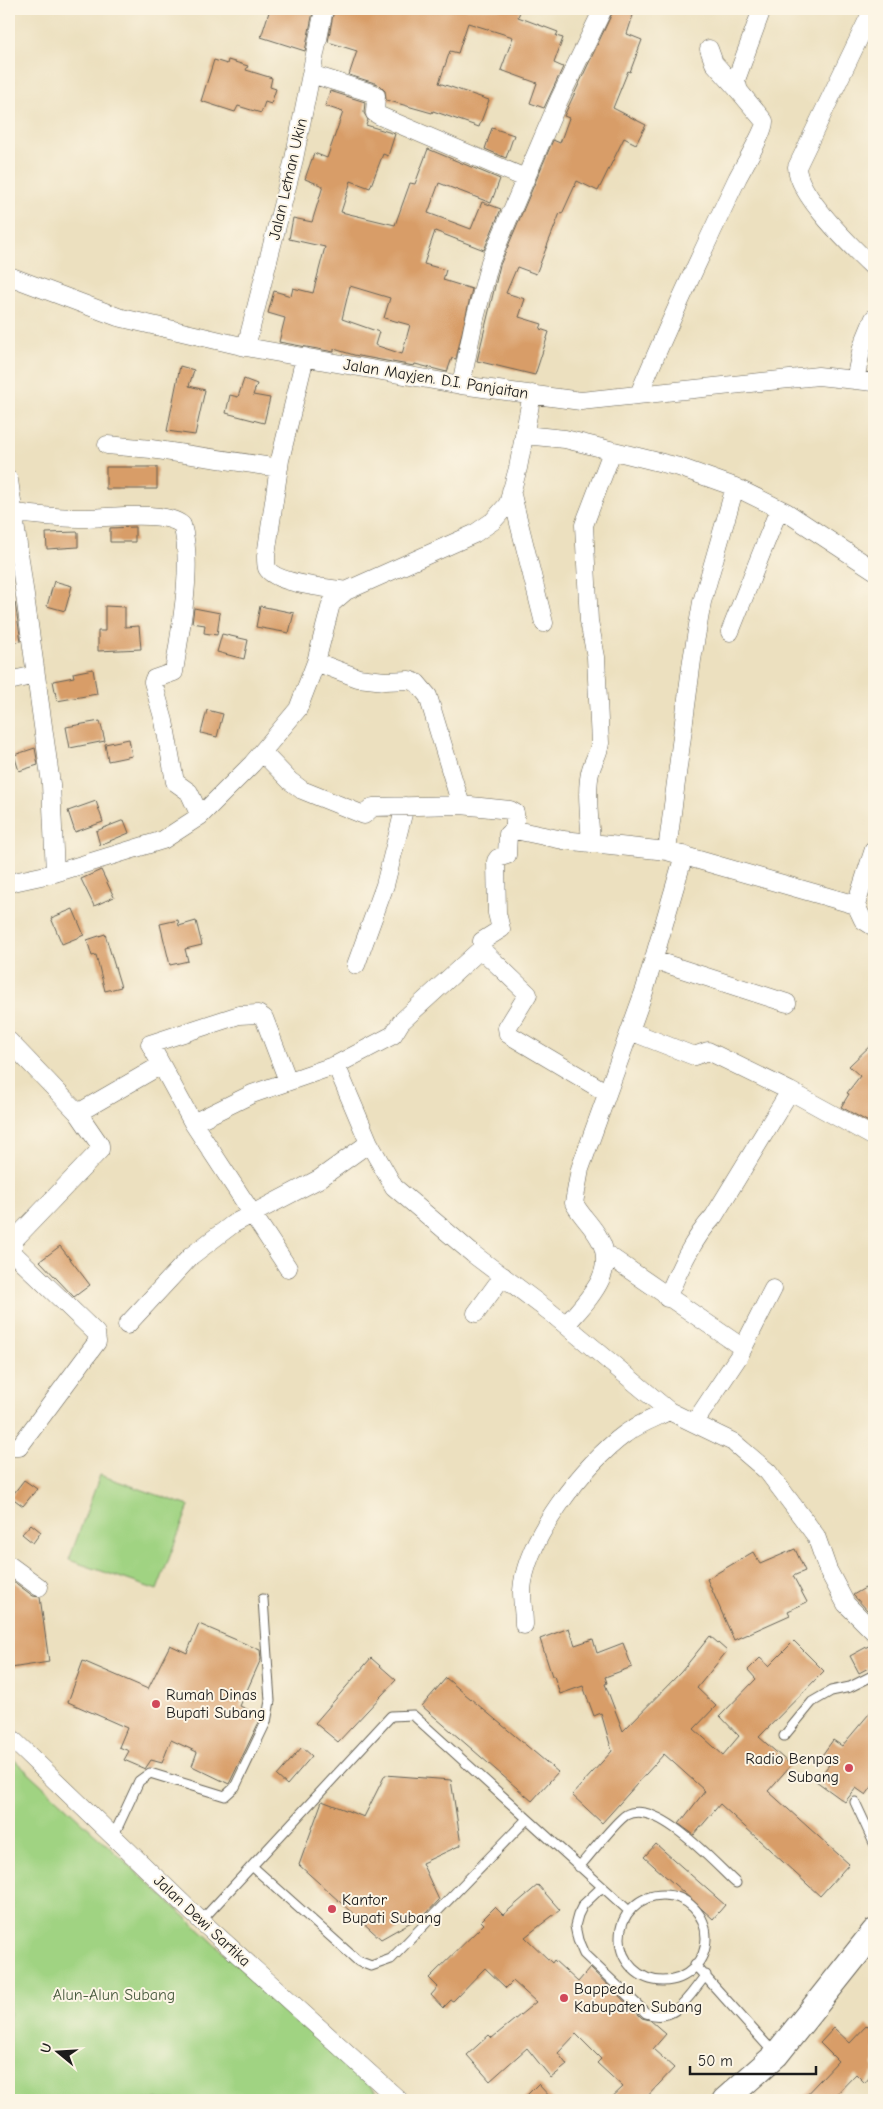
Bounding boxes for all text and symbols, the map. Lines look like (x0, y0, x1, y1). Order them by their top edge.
street label: Jalan Letnan Ukin (265, 116, 311, 242)
street label: Jalan Mayjen. D.I. Panjaitan (342, 355, 530, 403)
place label: Rumah Dinas Bupati Subang (166, 1686, 266, 1722)
marker: Rumah Dinas Bupati Subang (150, 1698, 162, 1710)
place label: Radio Benpas Subang (745, 1750, 839, 1786)
marker: Radio Benpas Subang (843, 1762, 855, 1774)
street label: Jalan Dewi Sartika (150, 1872, 254, 1970)
place label: Kantor Bupati Subang (342, 1891, 442, 1927)
marker: Kantor Bupati Subang (326, 1903, 338, 1915)
place label: Bappeda Kabupaten Subang (574, 1980, 702, 2016)
park label: Alun-Alun Subang (53, 1986, 175, 2004)
marker: Bappeda Kabupaten Subang (558, 1992, 570, 2004)
north arrow (32, 2026, 82, 2076)
text: U (37, 2041, 56, 2055)
scale bar (690, 2044, 817, 2076)
text: 50 m (698, 2052, 733, 2070)

